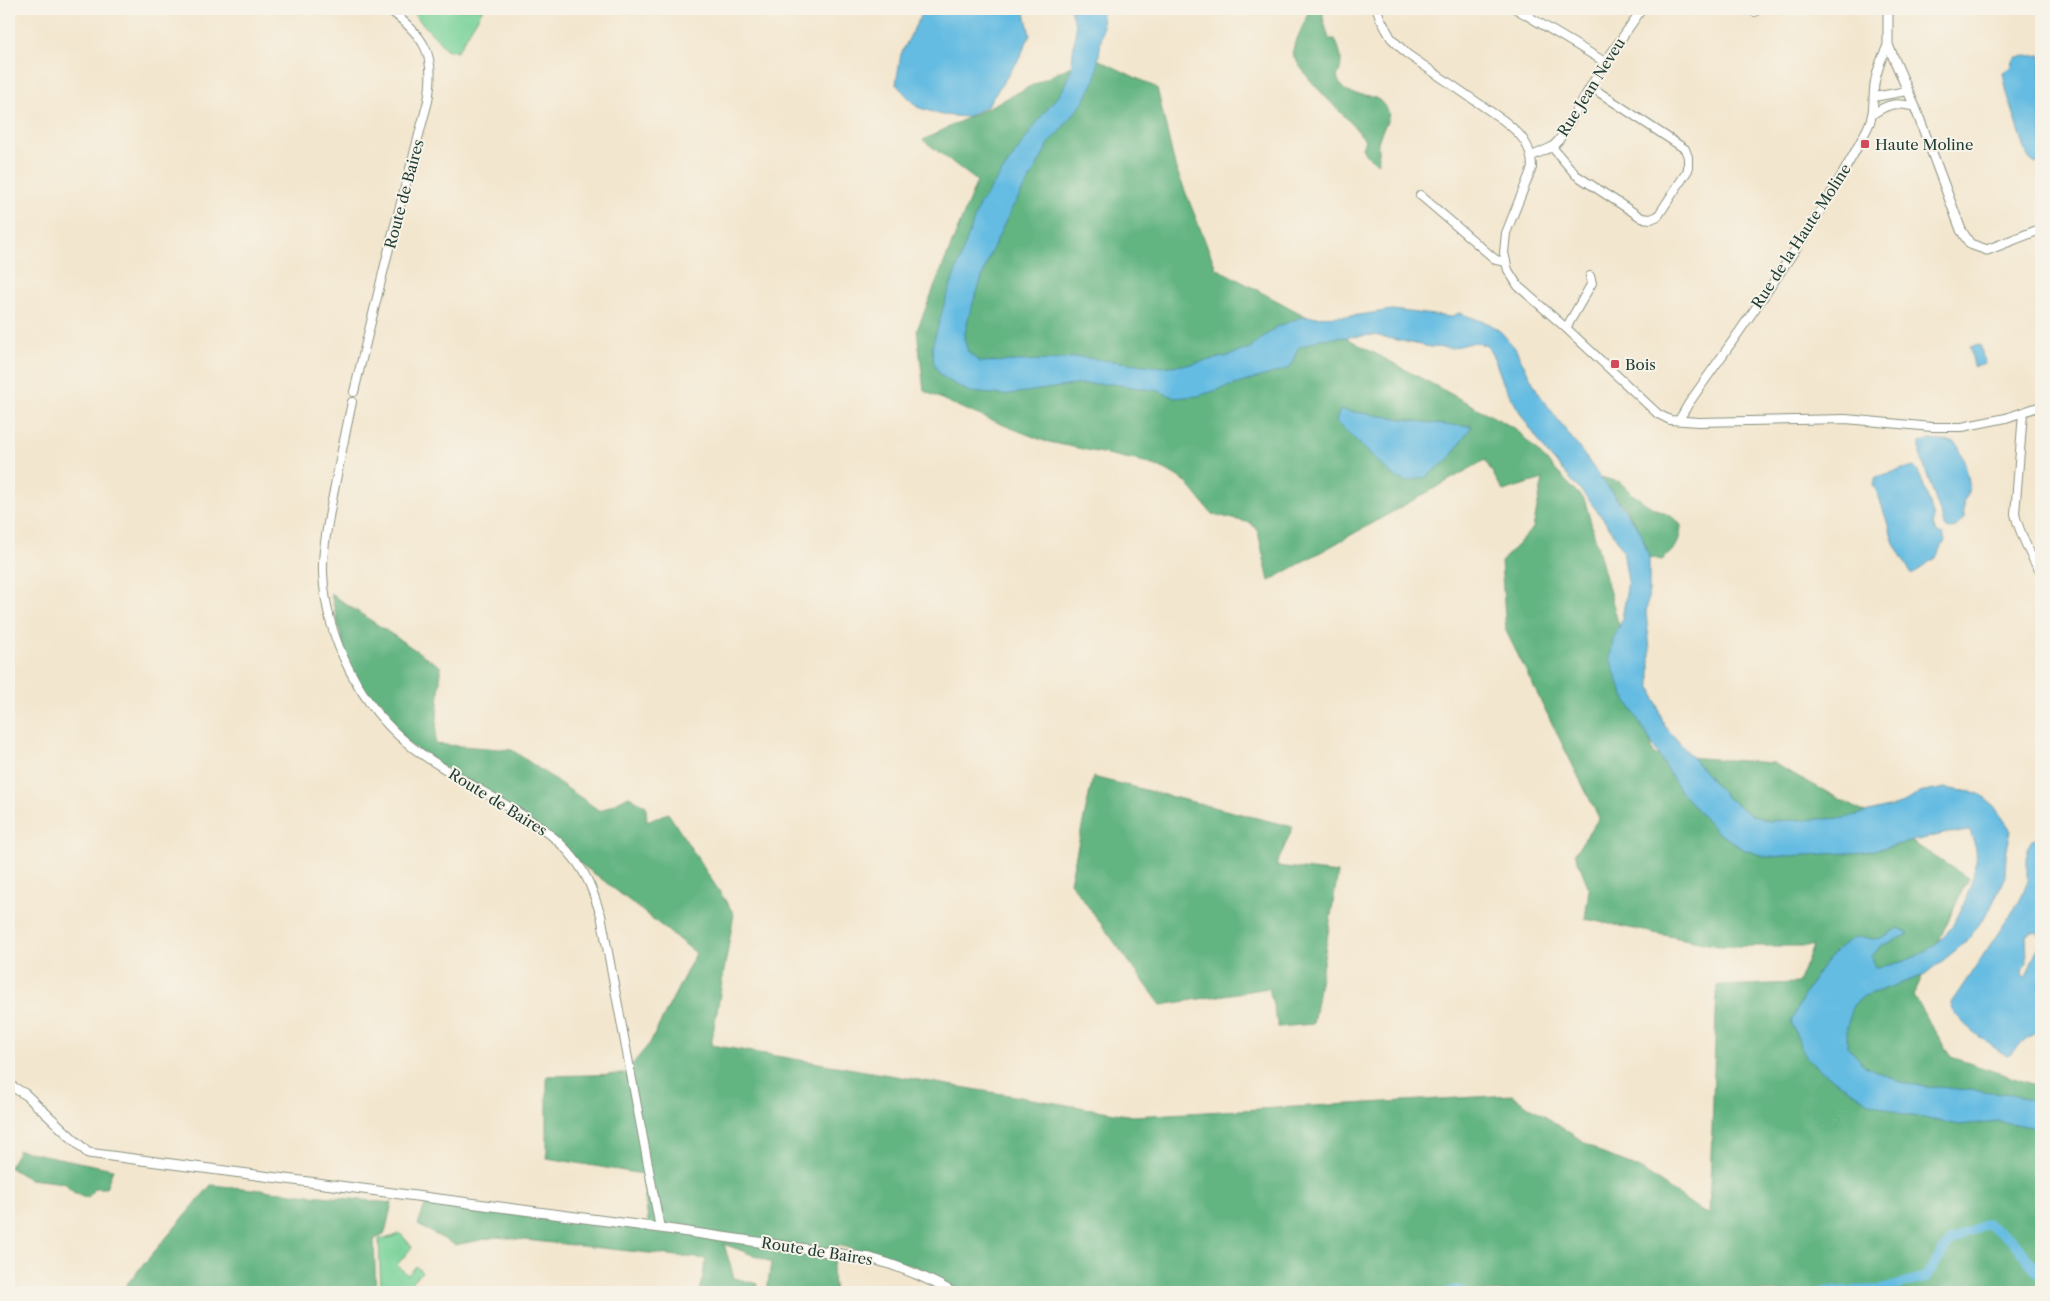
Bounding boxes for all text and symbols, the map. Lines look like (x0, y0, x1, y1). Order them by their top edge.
street label: Rue Jean Neveu (1553, 34, 1629, 140)
place label: Haute Moline (1875, 135, 1973, 154)
street label: Route de Baires (380, 137, 428, 251)
marker: Haute Moline (1859, 138, 1871, 150)
street label: Rue de la Haute Moline (1747, 160, 1855, 312)
place label: Bois (1625, 355, 1656, 374)
marker: Bois (1609, 358, 1621, 370)
street label: Route de Baires (445, 764, 551, 840)
street label: Route de Baires (760, 1233, 874, 1269)

